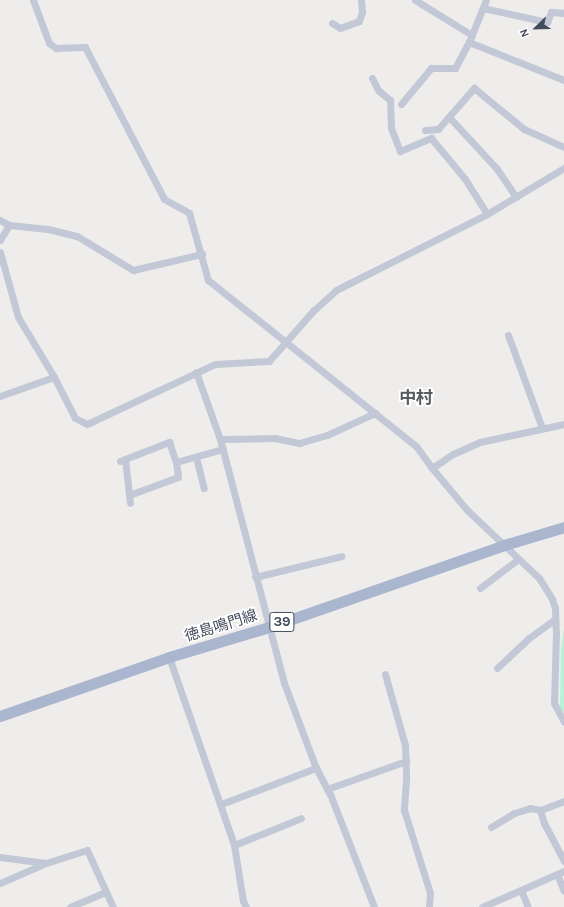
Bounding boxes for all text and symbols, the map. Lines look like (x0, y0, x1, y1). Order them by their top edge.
north arrow (516, 8, 556, 48)
text: N (517, 27, 532, 39)
district label: 中村 (399, 388, 433, 408)
street label: 徳島鳴門線 (183, 606, 259, 646)
road number: 39 (269, 610, 295, 634)

